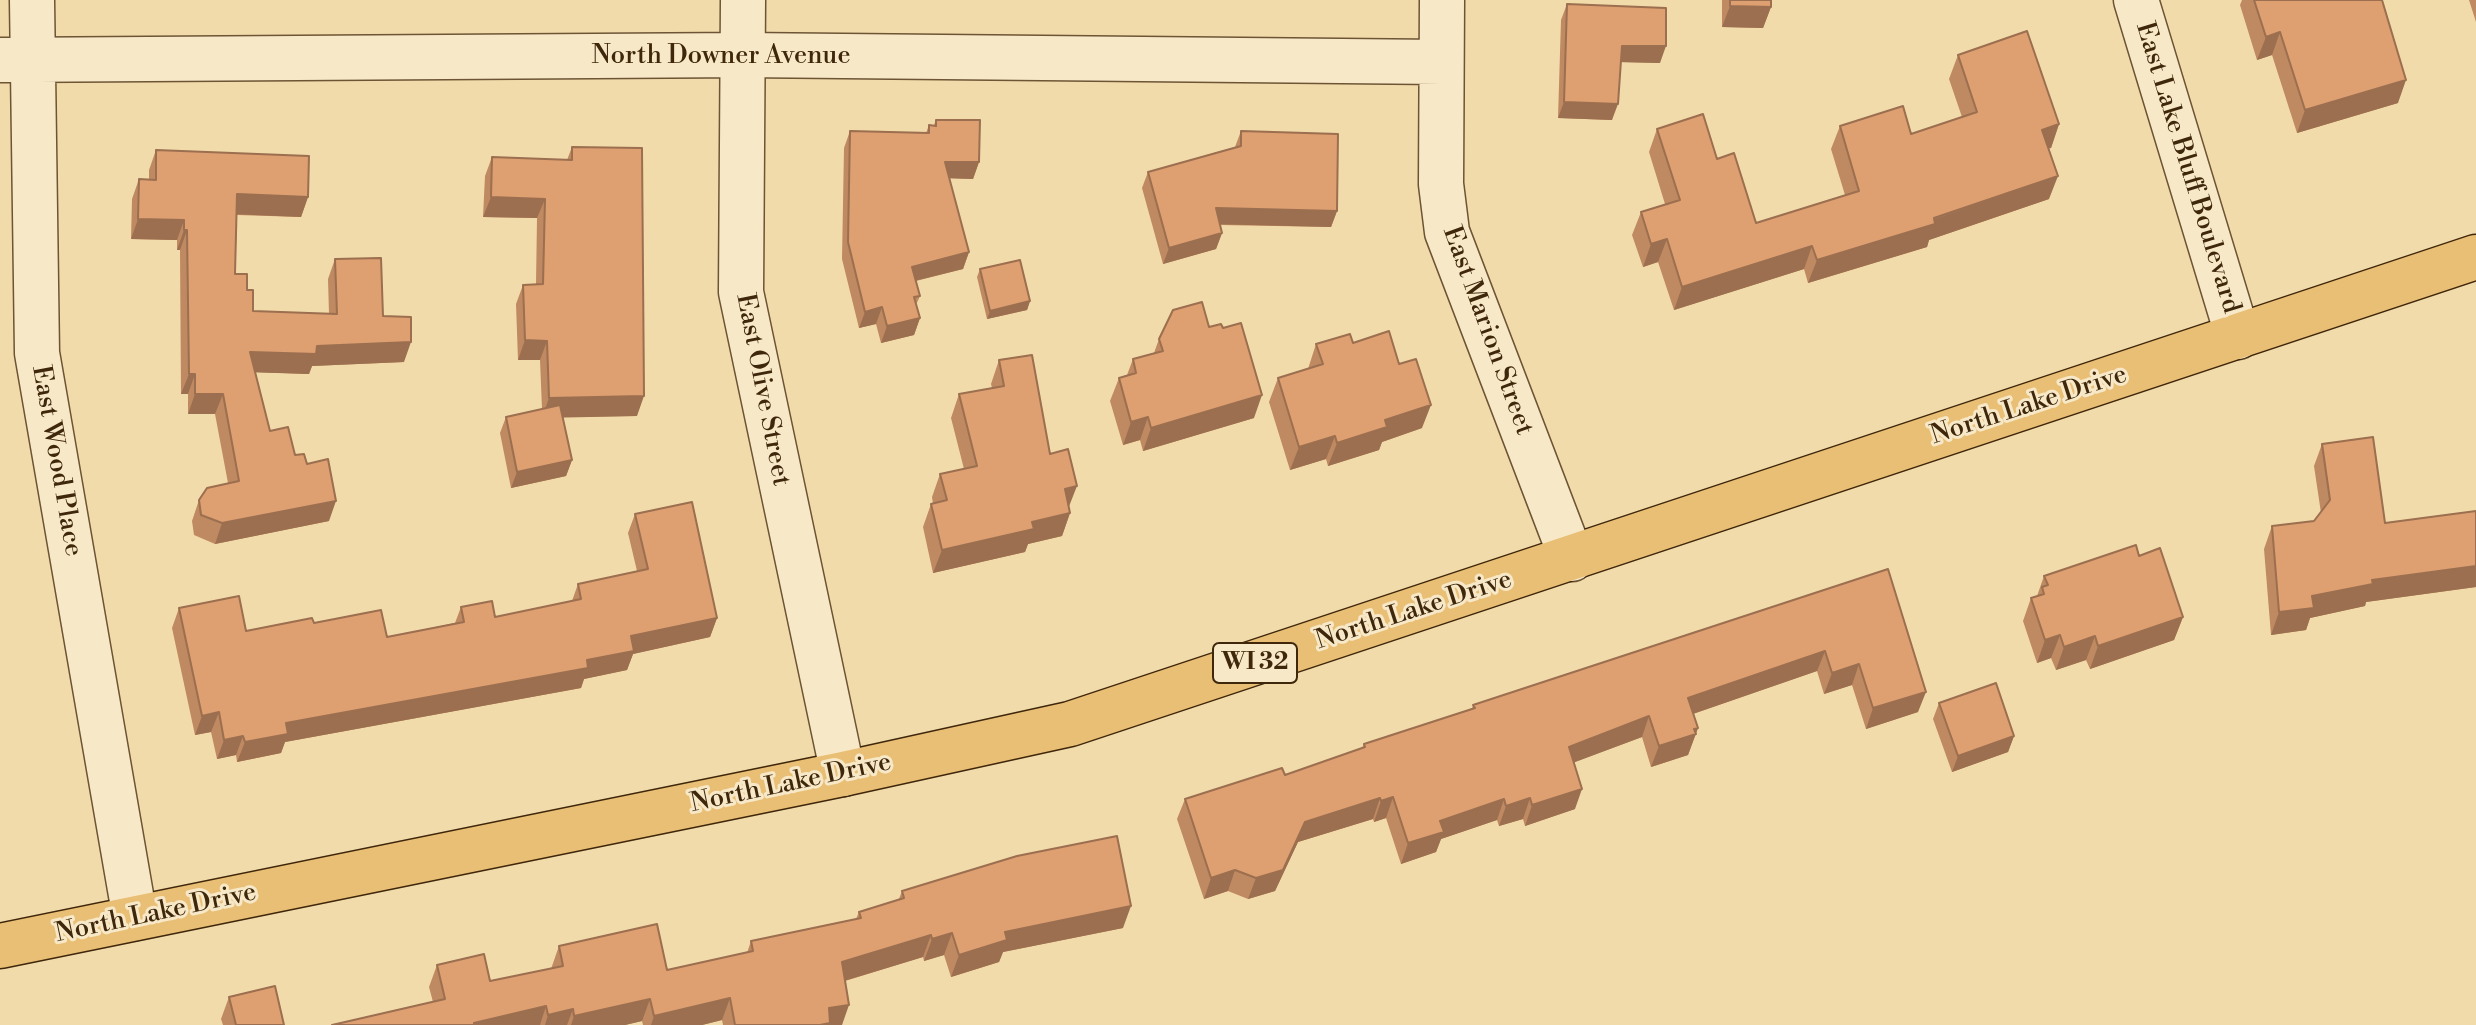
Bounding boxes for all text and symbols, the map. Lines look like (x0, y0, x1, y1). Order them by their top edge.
street label: East Lake Bluff Boulevard (2128, 19, 2246, 317)
street label: North Downer Avenue (591, 41, 851, 73)
street label: East Marion Street (1435, 222, 1539, 440)
street label: East Olive Street (728, 291, 796, 489)
street label: North Lake Drive (1927, 360, 2131, 452)
street label: East Wood Place (24, 363, 88, 559)
street label: North Lake Drive (1312, 565, 1516, 657)
road number: WI 32 (1213, 643, 1297, 683)
street label: North Lake Drive (688, 747, 894, 821)
street label: North Lake Drive (53, 877, 259, 951)

